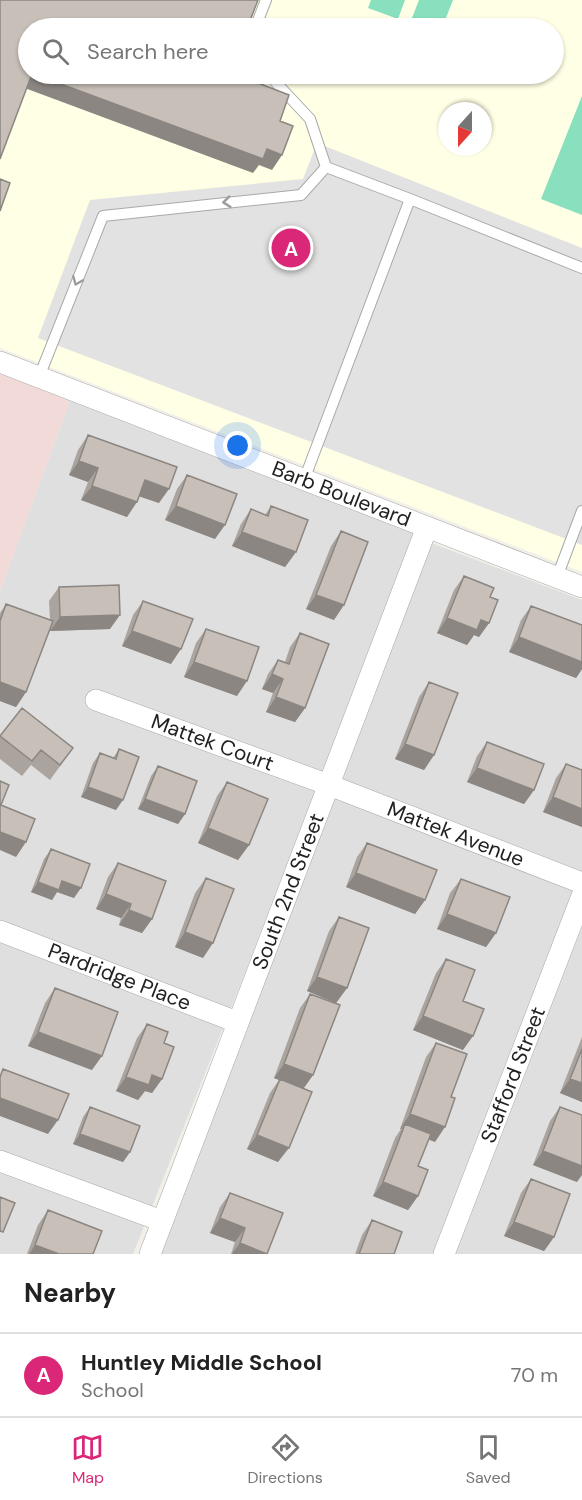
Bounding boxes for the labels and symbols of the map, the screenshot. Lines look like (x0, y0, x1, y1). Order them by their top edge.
north arrow (438, 102, 492, 156)
one-way arrow (222, 196, 231, 208)
pin: A (272, 226, 310, 270)
one-way arrow (72, 275, 84, 286)
your location (223, 431, 252, 460)
street label: Barb Boulevard (268, 454, 415, 533)
street label: Mattek Court (147, 707, 278, 778)
street label: Mattek Avenue (383, 795, 528, 873)
street label: South 2nd Street (246, 809, 331, 974)
street label: Pardridge Place (44, 937, 195, 1017)
street label: Stafford Street (474, 1003, 552, 1147)

